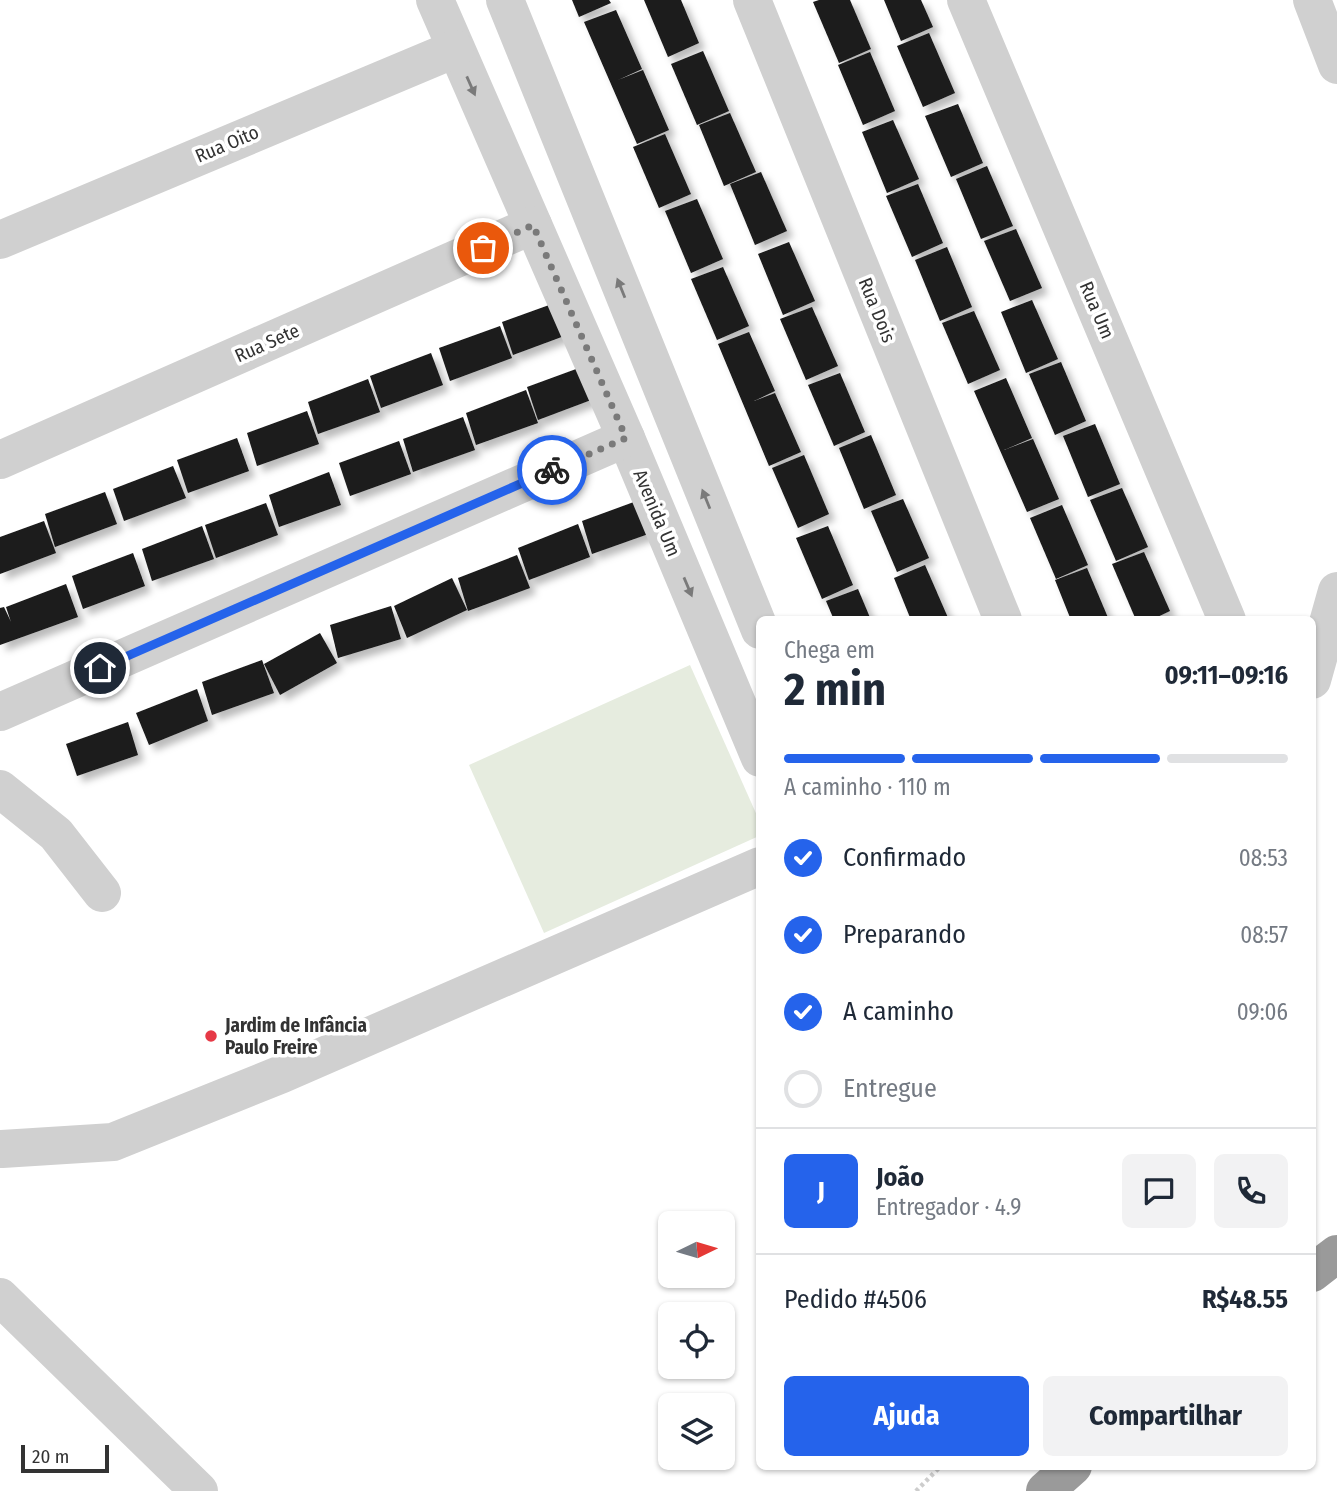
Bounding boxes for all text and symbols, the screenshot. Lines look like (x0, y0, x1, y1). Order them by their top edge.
one-way arrow (466, 75, 477, 96)
street label: Rua Oito (192, 120, 262, 168)
pin (453, 218, 513, 278)
icon: bag (464, 229, 502, 267)
street label: Rua Dois (854, 274, 900, 346)
one-way arrow (616, 277, 627, 298)
street label: Rua Um (1075, 278, 1119, 342)
street label: Rua Sete (231, 319, 303, 367)
courier (517, 435, 587, 505)
icon: bike (533, 451, 571, 489)
street label: Avenida Um (628, 466, 686, 560)
one-way arrow (701, 488, 712, 509)
one-way arrow (683, 576, 694, 597)
text: Chega em (784, 636, 875, 664)
pin (70, 638, 130, 698)
icon: home (81, 649, 119, 687)
text: 09:11–09:16 (1165, 660, 1288, 691)
text: 2 min (784, 662, 886, 717)
text: A caminho · 110 m (784, 773, 951, 801)
icon: check (784, 839, 822, 877)
text: Confirmado (843, 842, 966, 873)
text: 08:53 (1239, 844, 1288, 872)
icon: check (784, 916, 822, 954)
text: Preparando (843, 919, 966, 950)
text: 08:57 (1240, 921, 1288, 949)
icon: check (784, 993, 822, 1031)
text: A caminho (843, 996, 954, 1027)
text: 09:06 (1237, 998, 1288, 1026)
place label: Jardim de Infância Paulo Freire (224, 1014, 367, 1059)
marker: Jardim de Infância Paulo Freire (203, 1028, 219, 1044)
text: Entregue (843, 1073, 937, 1104)
button: chat (1122, 1154, 1196, 1228)
button: phone (1214, 1154, 1288, 1228)
text: João (876, 1162, 924, 1193)
text: J (817, 1176, 825, 1207)
text: Entregador · 4.9 (876, 1193, 1021, 1221)
north arrow (658, 1211, 735, 1288)
map controls (658, 1211, 735, 1470)
text: Pedido #4506 (784, 1284, 927, 1315)
text: R$48.55 (1202, 1284, 1288, 1315)
button: locate (658, 1302, 735, 1379)
button: Ajuda (784, 1376, 1029, 1456)
button: Compartilhar (1043, 1376, 1288, 1456)
button: layers (658, 1393, 735, 1470)
scale bar (21, 1442, 108, 1474)
text: 20 m (32, 1445, 69, 1468)

